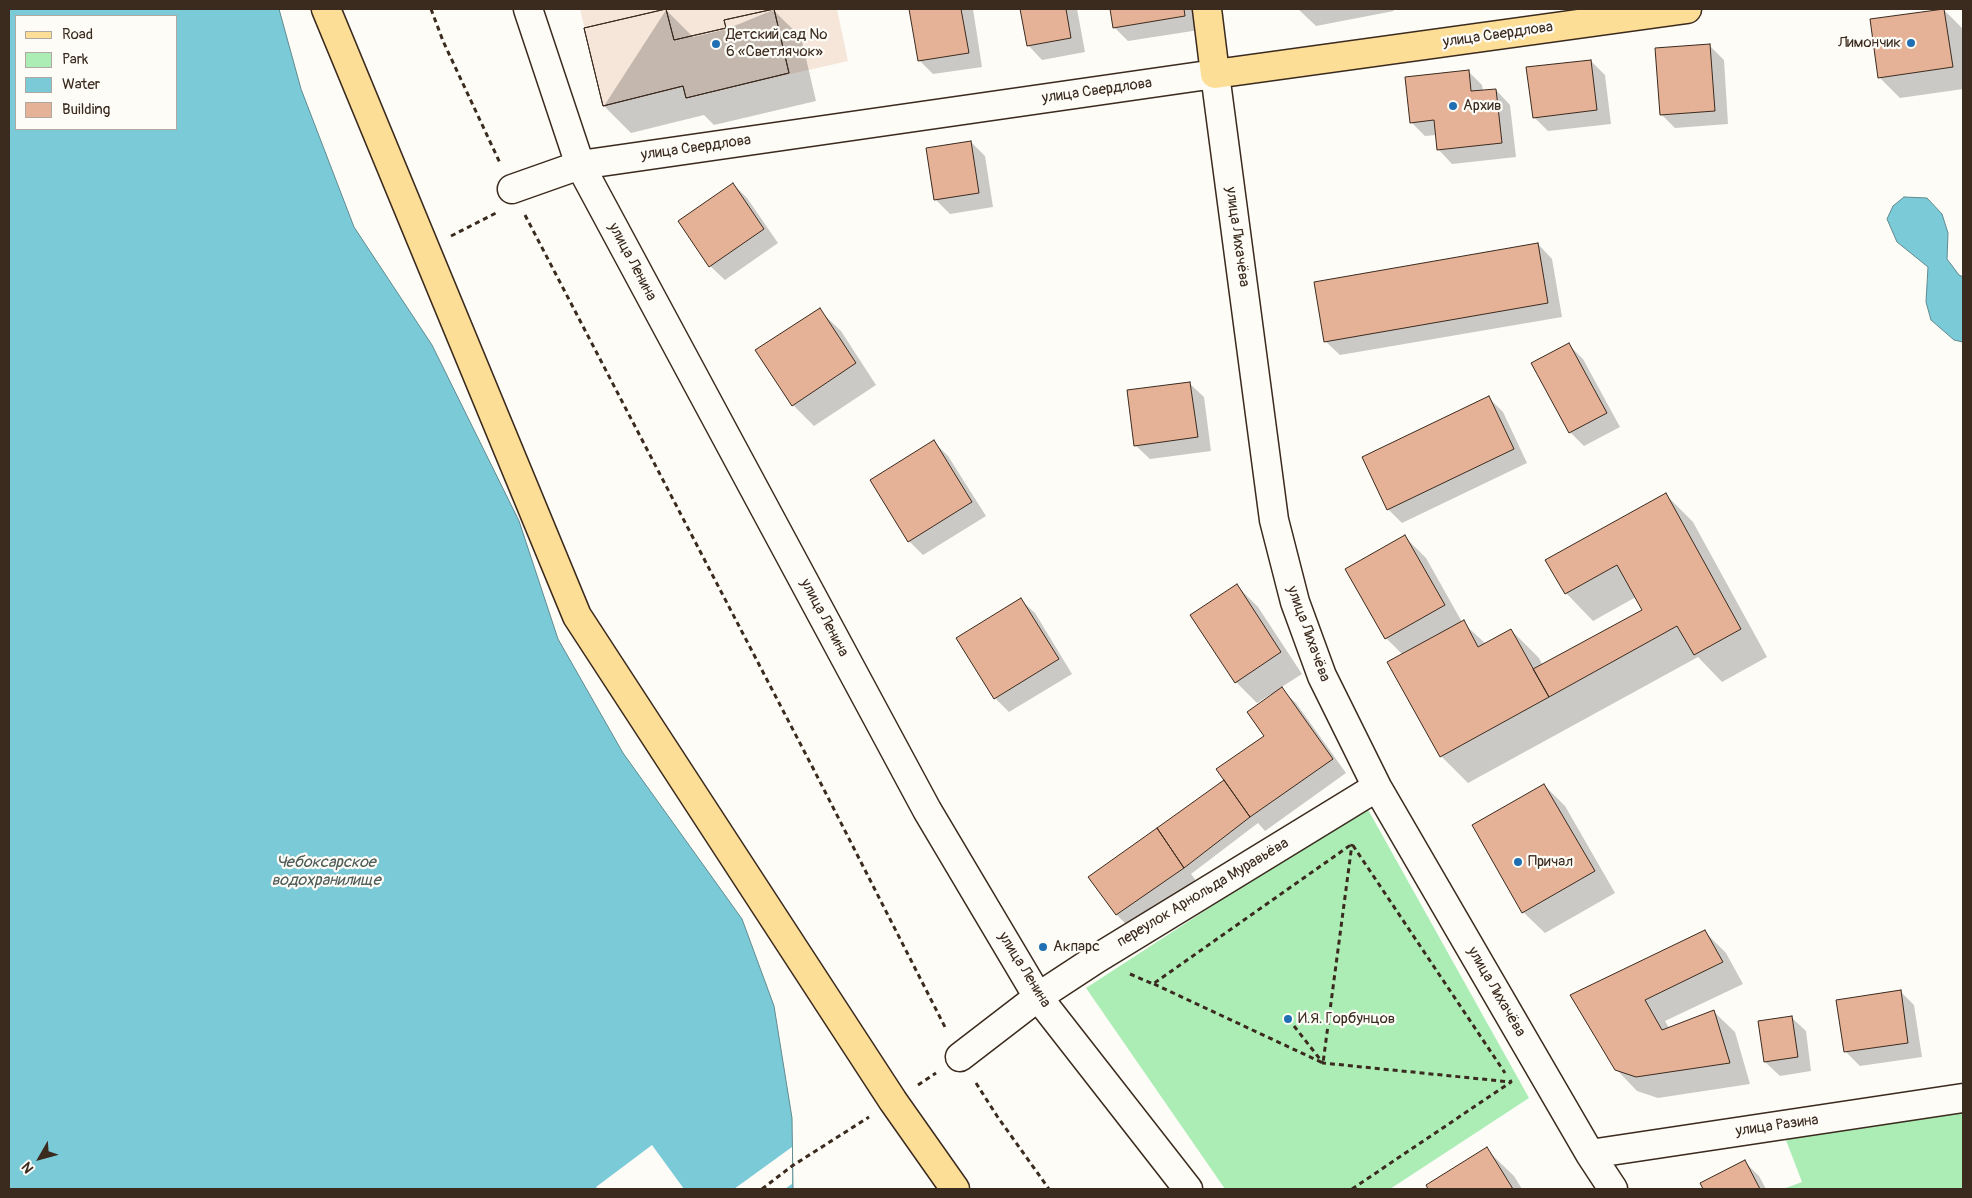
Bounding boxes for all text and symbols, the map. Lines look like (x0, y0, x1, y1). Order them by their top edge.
legend (15, 15, 178, 130)
street label: улица Свердлова (1442, 18, 1554, 52)
text: Road (62, 25, 93, 44)
place label: Детский сад № 6 «Светлячок» (726, 26, 827, 61)
place label: Лимончик (1838, 34, 1901, 52)
marker: Лимончик (1905, 37, 1917, 49)
marker: Детский сад № 6 «Светлячок» (710, 38, 722, 50)
text: Park (62, 50, 88, 69)
street label: улица Свердлова (1041, 74, 1153, 108)
text: Water (62, 75, 100, 94)
place label: Архив (1463, 97, 1501, 115)
text: Building (62, 100, 110, 119)
marker: Архив (1447, 100, 1459, 112)
street label: улица Свердлова (640, 131, 752, 165)
street label: улица Лихачёва (1221, 186, 1253, 288)
street label: улица Ленина (604, 220, 660, 304)
street label: улица Ленина (796, 576, 852, 660)
street label: улица Лихачёва (1282, 584, 1334, 684)
street label: переулок Арнольда Муравьёва (1114, 834, 1292, 952)
water label: Чебоксарское водохранилище (271, 853, 381, 891)
place label: Причал (1528, 853, 1573, 871)
marker: Причал (1512, 856, 1524, 868)
street label: улица Ленина (994, 929, 1054, 1011)
place label: Акпарс (1053, 938, 1100, 956)
marker: Акпарс (1037, 941, 1049, 953)
street label: улица Лихачёва (1463, 944, 1529, 1040)
place label: И.Я. Горбунцов (1298, 1010, 1395, 1028)
marker: И.Я. Горбунцов (1282, 1013, 1294, 1025)
street label: улица Разина (1734, 1111, 1820, 1141)
north arrow (15, 1133, 65, 1183)
text: N (18, 1159, 37, 1177)

